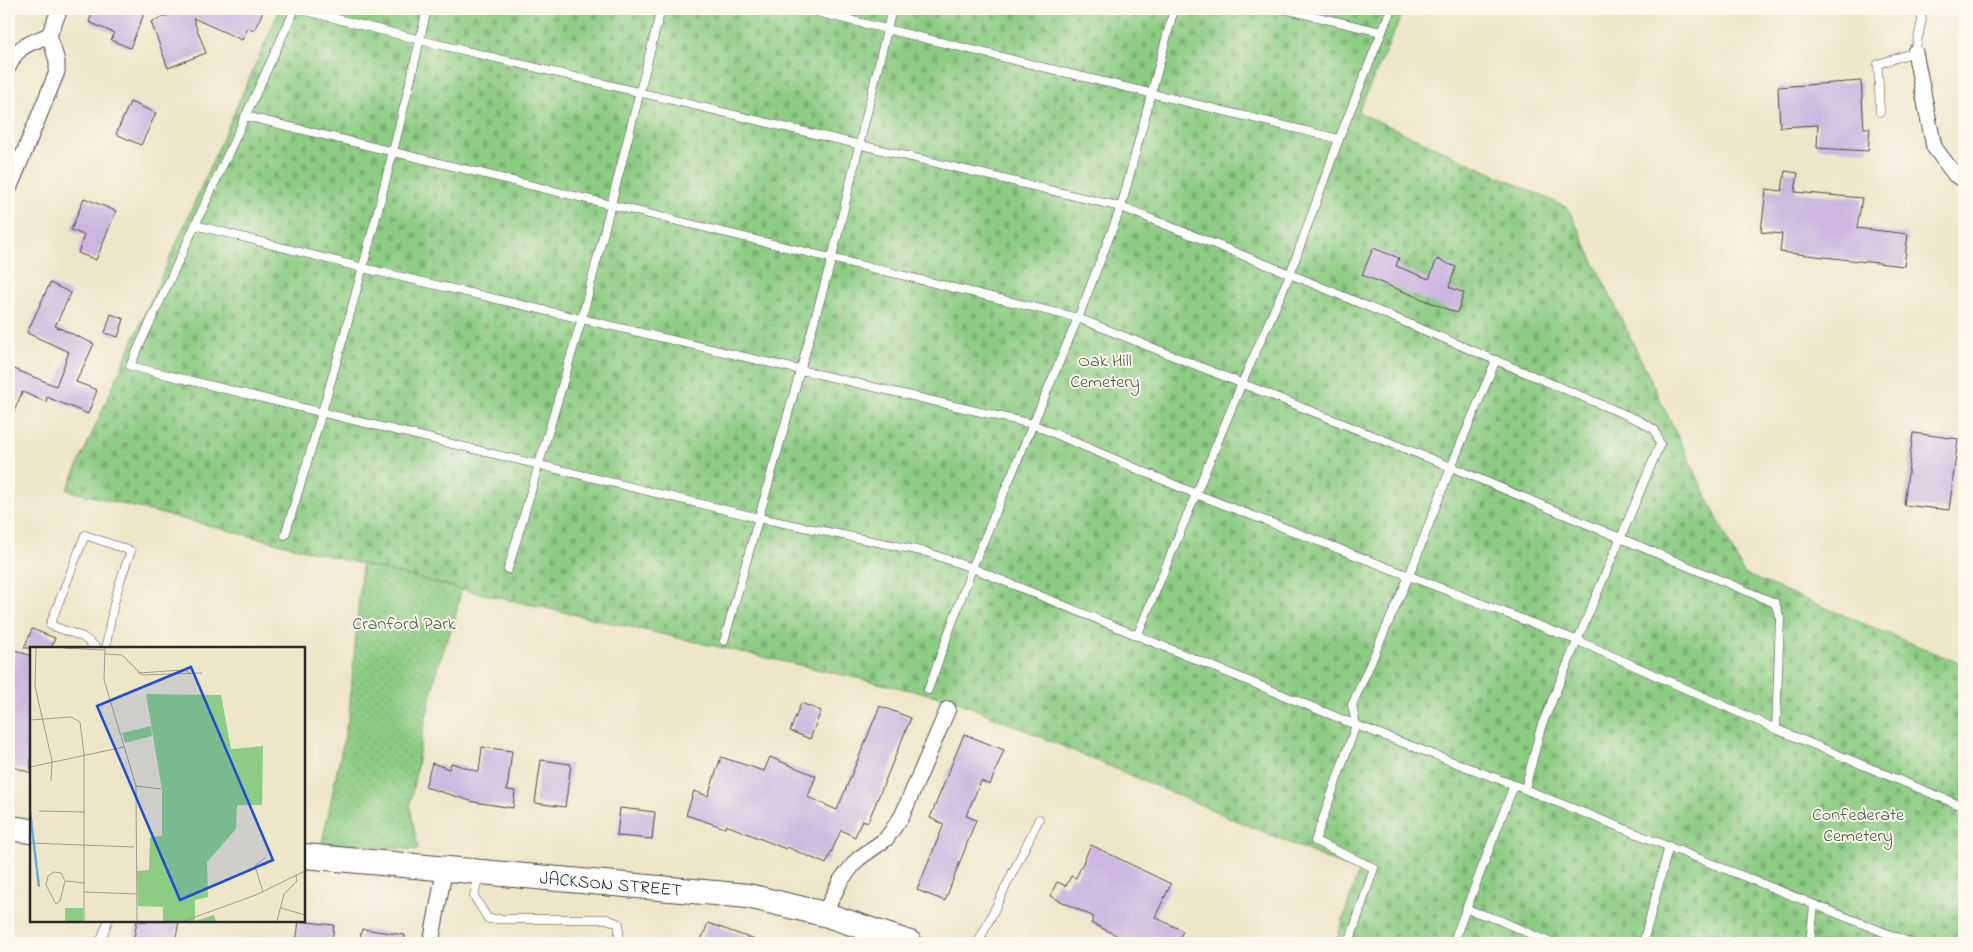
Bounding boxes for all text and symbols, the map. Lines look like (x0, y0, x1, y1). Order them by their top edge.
park label: Oak Hill Cemetery (1070, 349, 1140, 396)
park label: Cranford Park (352, 612, 456, 638)
inset map (30, 647, 305, 922)
park label: Confederate Cemetery (1812, 803, 1905, 850)
street label: JACKSON STREET (538, 866, 683, 905)

